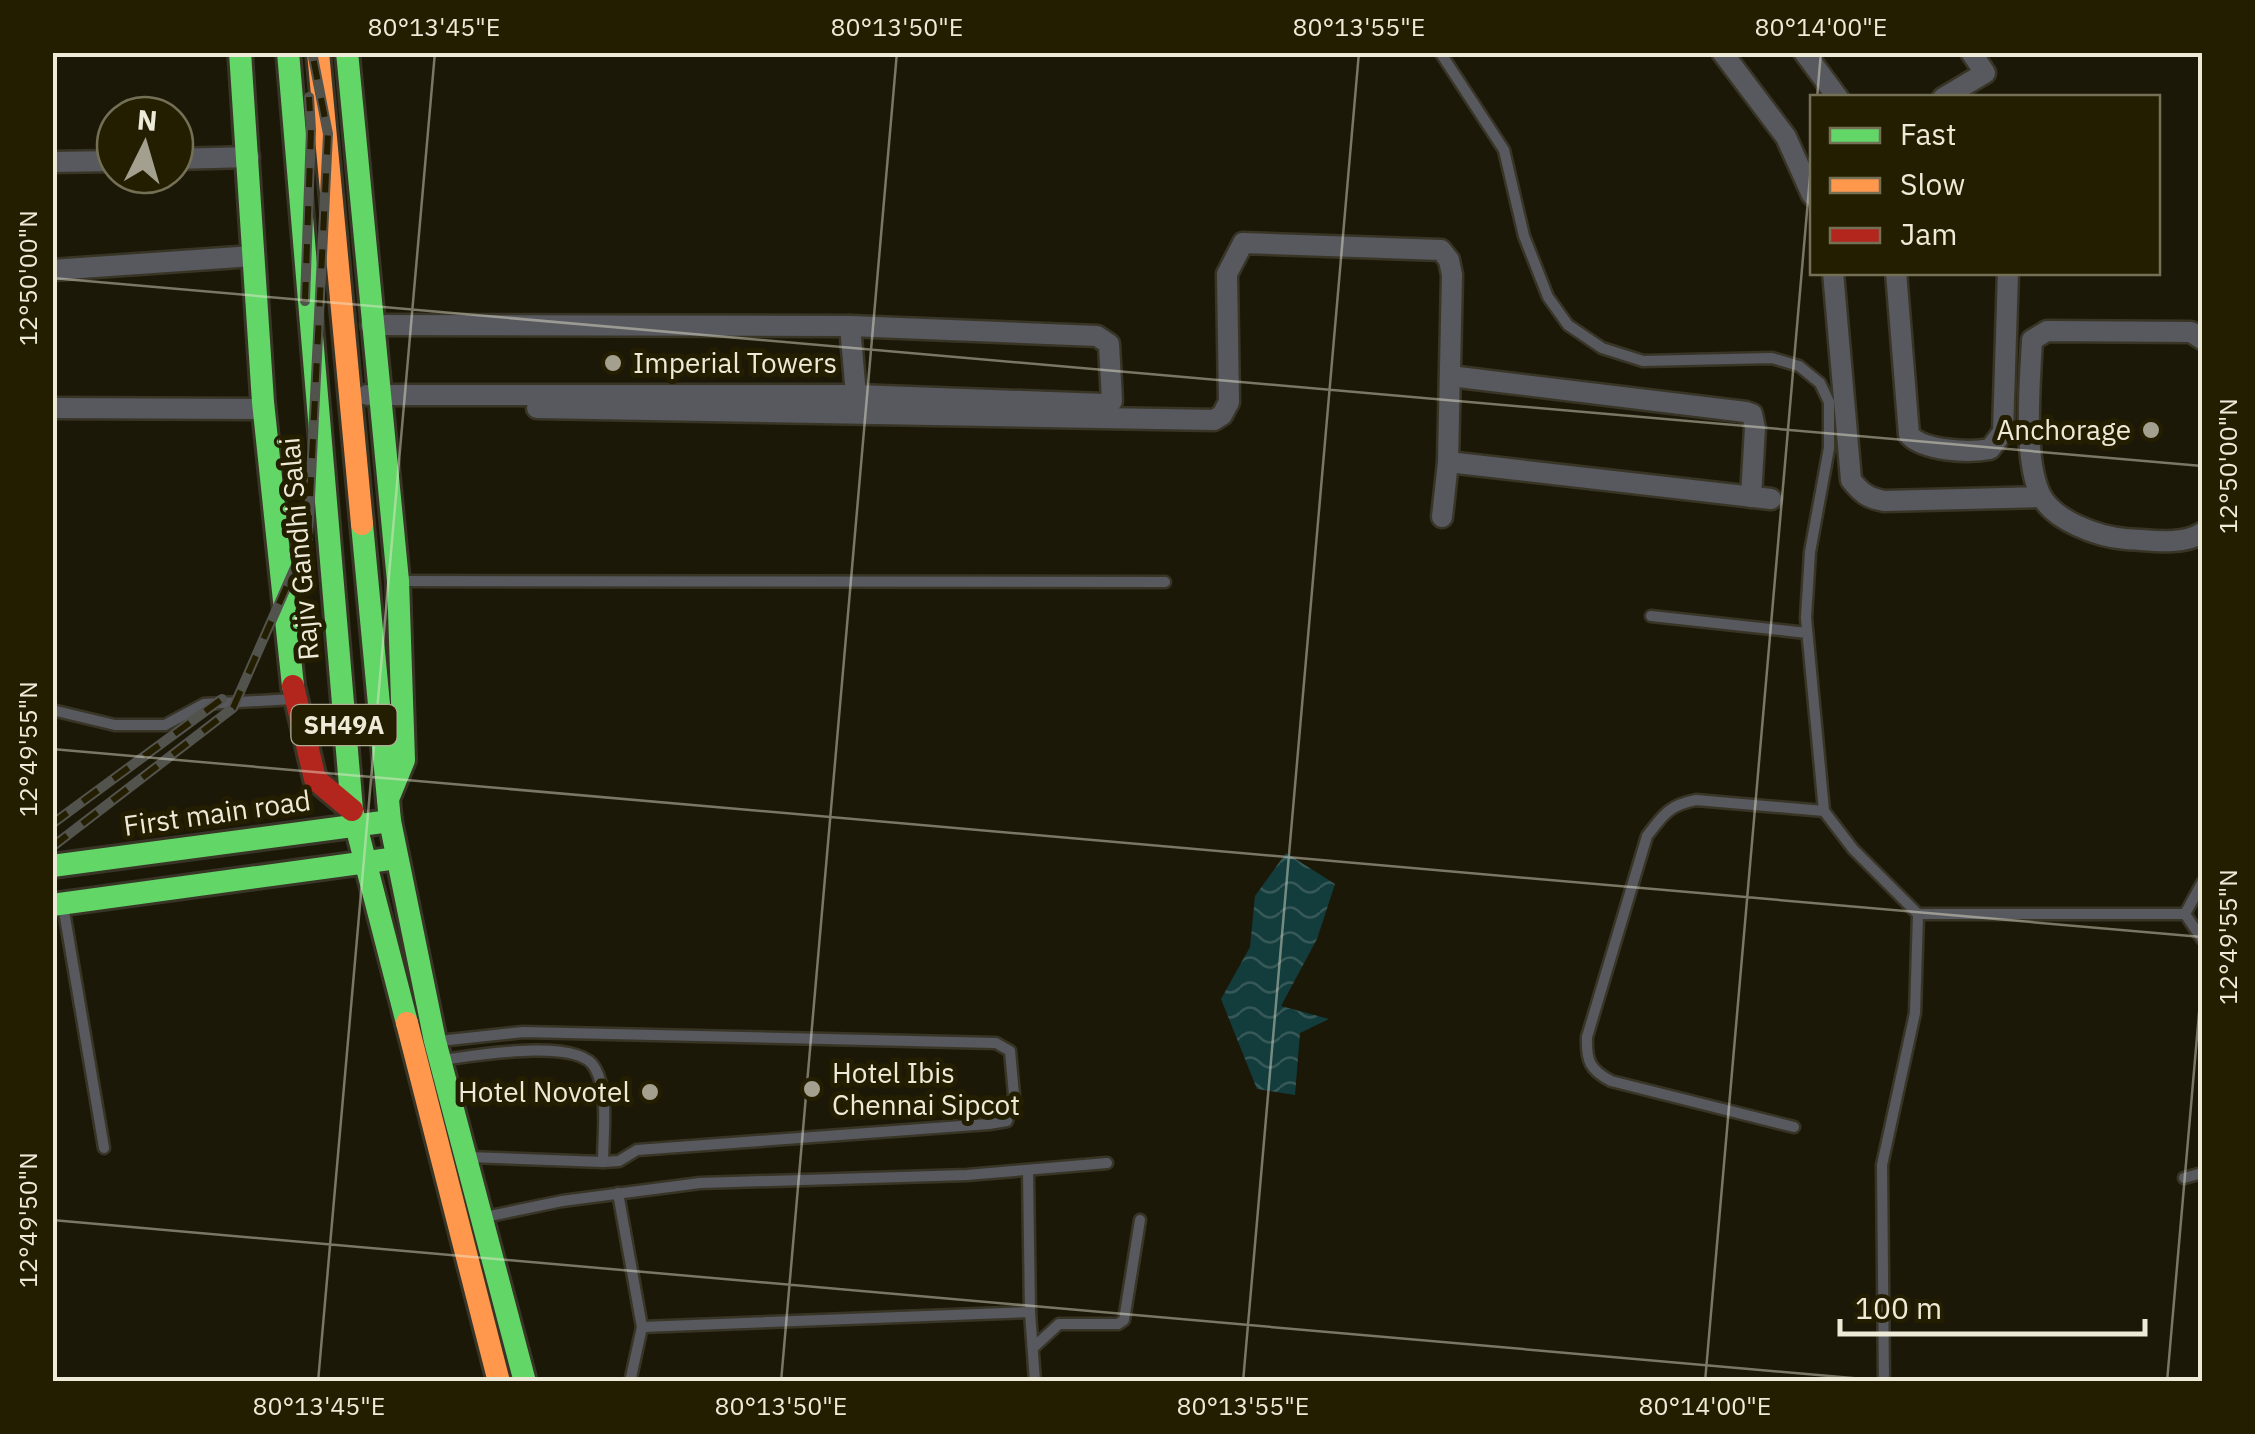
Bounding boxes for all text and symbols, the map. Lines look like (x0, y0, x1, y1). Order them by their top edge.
text: 80°13'45"E (368, 10, 500, 43)
text: 80°13'50"E (831, 10, 963, 43)
text: 80°13'55"E (1293, 10, 1425, 43)
text: 80°14'00"E (1755, 10, 1887, 43)
north arrow (95, 95, 195, 195)
legend (1810, 95, 2160, 275)
text: N (136, 100, 159, 139)
text: Fast (1900, 114, 1957, 153)
text: Slow (1900, 164, 1965, 203)
text: 12°50'00"N (11, 210, 44, 346)
text: Jam (1900, 214, 1958, 253)
place label: Imperial Towers (633, 344, 837, 381)
marker: Imperial Towers (602, 352, 624, 374)
text: 12°50'00"N (2211, 398, 2244, 534)
place label: Anchorage (1996, 411, 2131, 448)
marker: Anchorage (2140, 419, 2162, 441)
street label: Rajiv Gandhi Salai (270, 436, 327, 662)
text: 12°49'55"N (11, 681, 44, 817)
road number: SH49A (292, 705, 396, 745)
street label: First main road (121, 781, 313, 844)
text: 12°49'55"N (2211, 869, 2244, 1005)
place label: Hotel Ibis Chennai Sipcot (832, 1054, 1020, 1123)
place label: Hotel Novotel (458, 1073, 630, 1110)
marker: Hotel Ibis Chennai Sipcot (801, 1078, 823, 1100)
marker: Hotel Novotel (639, 1081, 661, 1103)
text: 12°49'50"N (11, 1152, 44, 1288)
scale bar (1840, 1274, 2145, 1336)
text: 100 m (1855, 1288, 1942, 1327)
text: 80°13'45"E (253, 1389, 385, 1422)
text: 80°13'50"E (715, 1389, 847, 1422)
text: 80°13'55"E (1177, 1389, 1309, 1422)
text: 80°14'00"E (1639, 1389, 1771, 1422)

